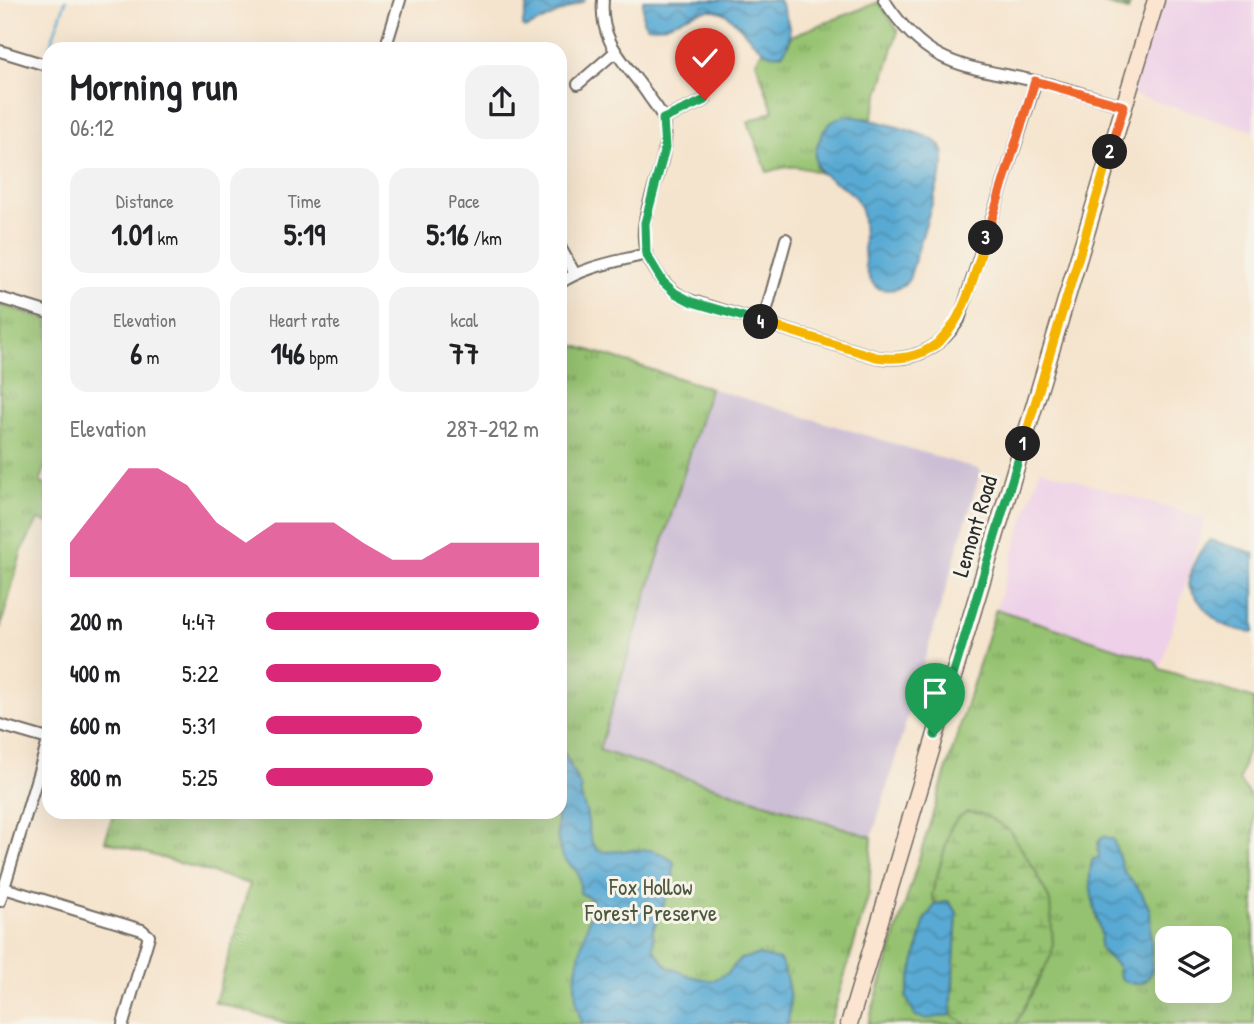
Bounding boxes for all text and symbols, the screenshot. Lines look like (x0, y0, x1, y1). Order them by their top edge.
pin (675, 28, 735, 100)
icon: check (686, 39, 724, 77)
text: Morning run (70, 60, 238, 112)
button: share (465, 65, 539, 139)
text: 06:12 (70, 112, 114, 143)
pin: 2 (1092, 134, 1128, 170)
text: 2 (1105, 138, 1114, 164)
text: Distance (116, 188, 174, 214)
text: Time (288, 188, 321, 214)
text: Pace (448, 188, 480, 214)
text: 1.01 (111, 214, 153, 254)
text: 5:19 (284, 214, 325, 254)
text: 5:16 (426, 214, 469, 254)
pin: 3 (968, 220, 1004, 256)
text: 3 (981, 224, 990, 250)
text: km (153, 225, 178, 251)
text: /km (469, 225, 502, 251)
pin: 4 (744, 304, 778, 340)
text: Elevation (113, 307, 176, 333)
text: Heart rate (269, 307, 340, 333)
text: kcal (450, 307, 478, 333)
text: 4 (757, 308, 764, 334)
text: 6 (130, 333, 142, 373)
text: 146 (271, 333, 305, 373)
text: 77 (449, 333, 479, 373)
text: m (142, 344, 159, 370)
text: bpm (305, 344, 338, 370)
text: Elevation (70, 413, 146, 444)
text: 287–292 m (446, 413, 539, 444)
pin: 1 (1006, 426, 1040, 462)
text: 1 (1019, 430, 1026, 456)
street label: Lemont Road (944, 472, 1004, 580)
text: 200 m (70, 606, 122, 637)
text: 4:47 (182, 606, 216, 637)
text: 400 m (70, 658, 120, 689)
text: 5:22 (182, 658, 219, 689)
pin (905, 663, 965, 735)
icon: arrive (916, 674, 954, 712)
text: 600 m (70, 710, 121, 741)
text: 5:31 (182, 710, 216, 741)
text: 800 m (70, 762, 122, 793)
text: 5:25 (182, 762, 218, 793)
park label: Fox Hollow Forest Preserve (584, 871, 717, 928)
map controls (1155, 926, 1232, 1003)
button: layers (1155, 926, 1232, 1003)

